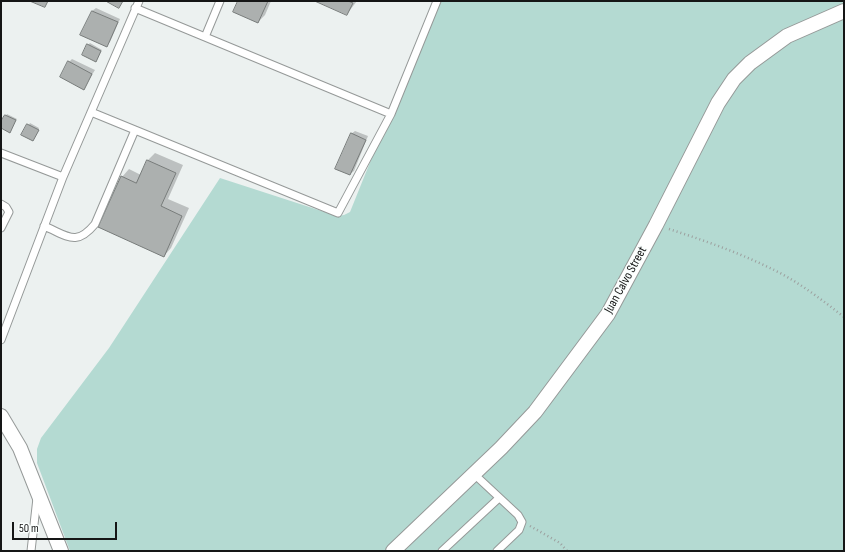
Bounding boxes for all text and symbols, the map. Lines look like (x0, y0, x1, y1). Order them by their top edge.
street label: Juan Calvo Street (601, 244, 651, 316)
scale bar (14, 514, 119, 540)
text: 50 m (19, 521, 39, 536)

